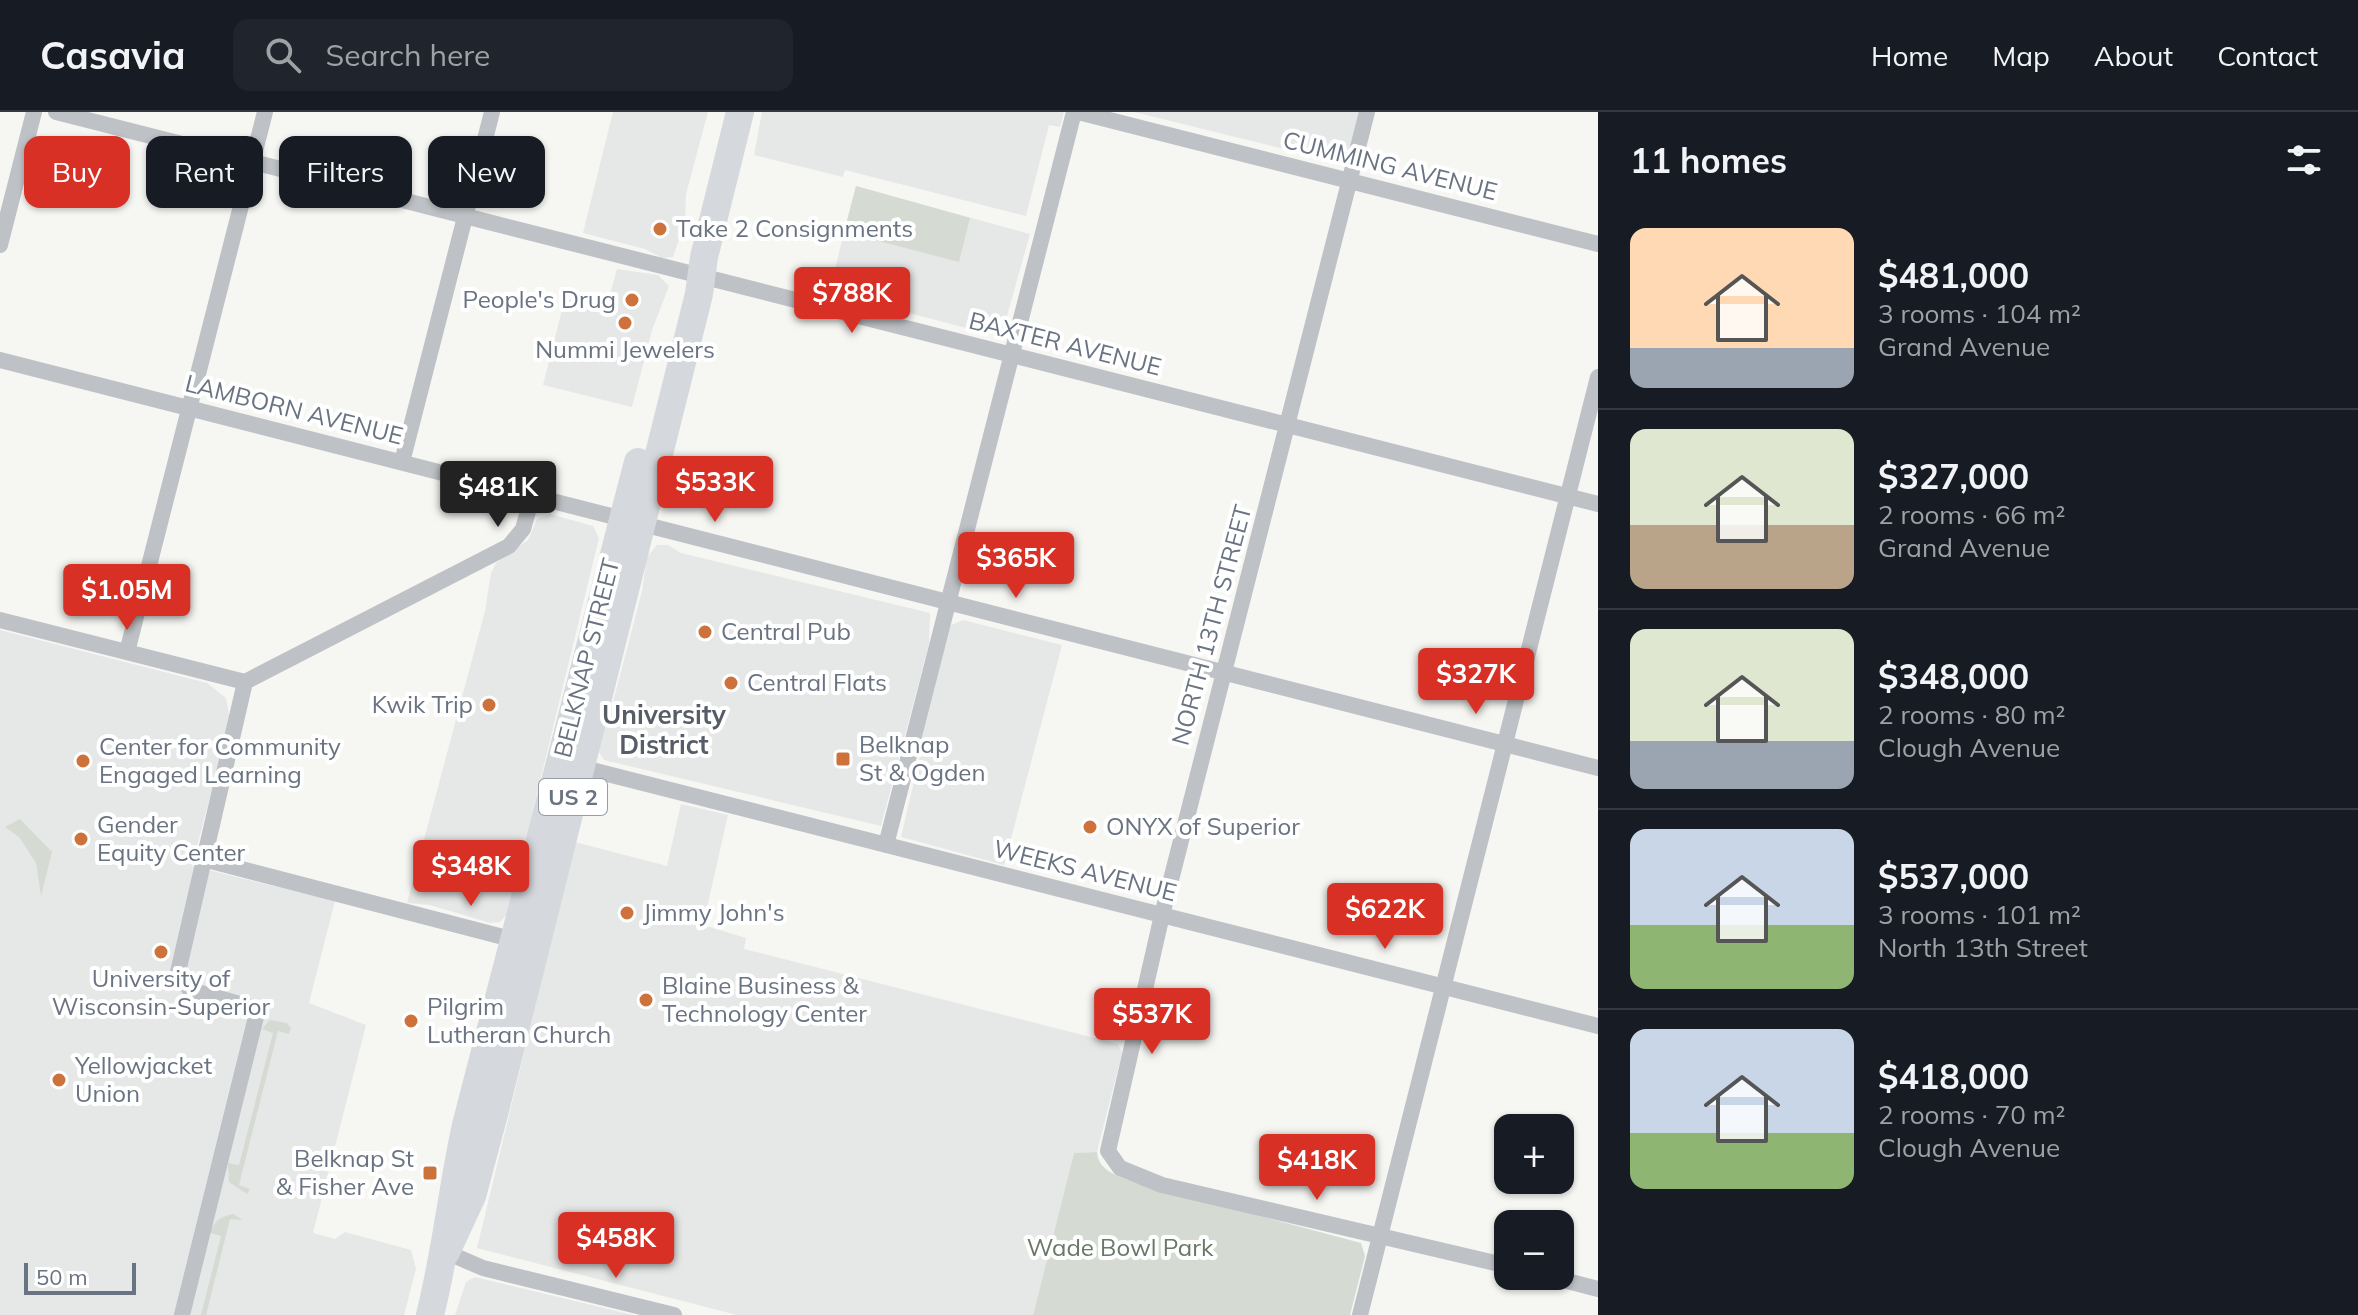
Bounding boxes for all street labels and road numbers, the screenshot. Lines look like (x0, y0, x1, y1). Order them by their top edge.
street label: CUMMING AVENUE (1280, 124, 1501, 206)
street label: BAXTER AVENUE (966, 305, 1165, 381)
street label: LAMBORN AVENUE (182, 367, 406, 451)
street label: NORTH 13TH STREET (1164, 501, 1258, 748)
street label: BELKNAP STREET (547, 555, 625, 761)
road number: US 2 (539, 779, 607, 815)
street label: WEEKS AVENUE (991, 833, 1180, 907)

